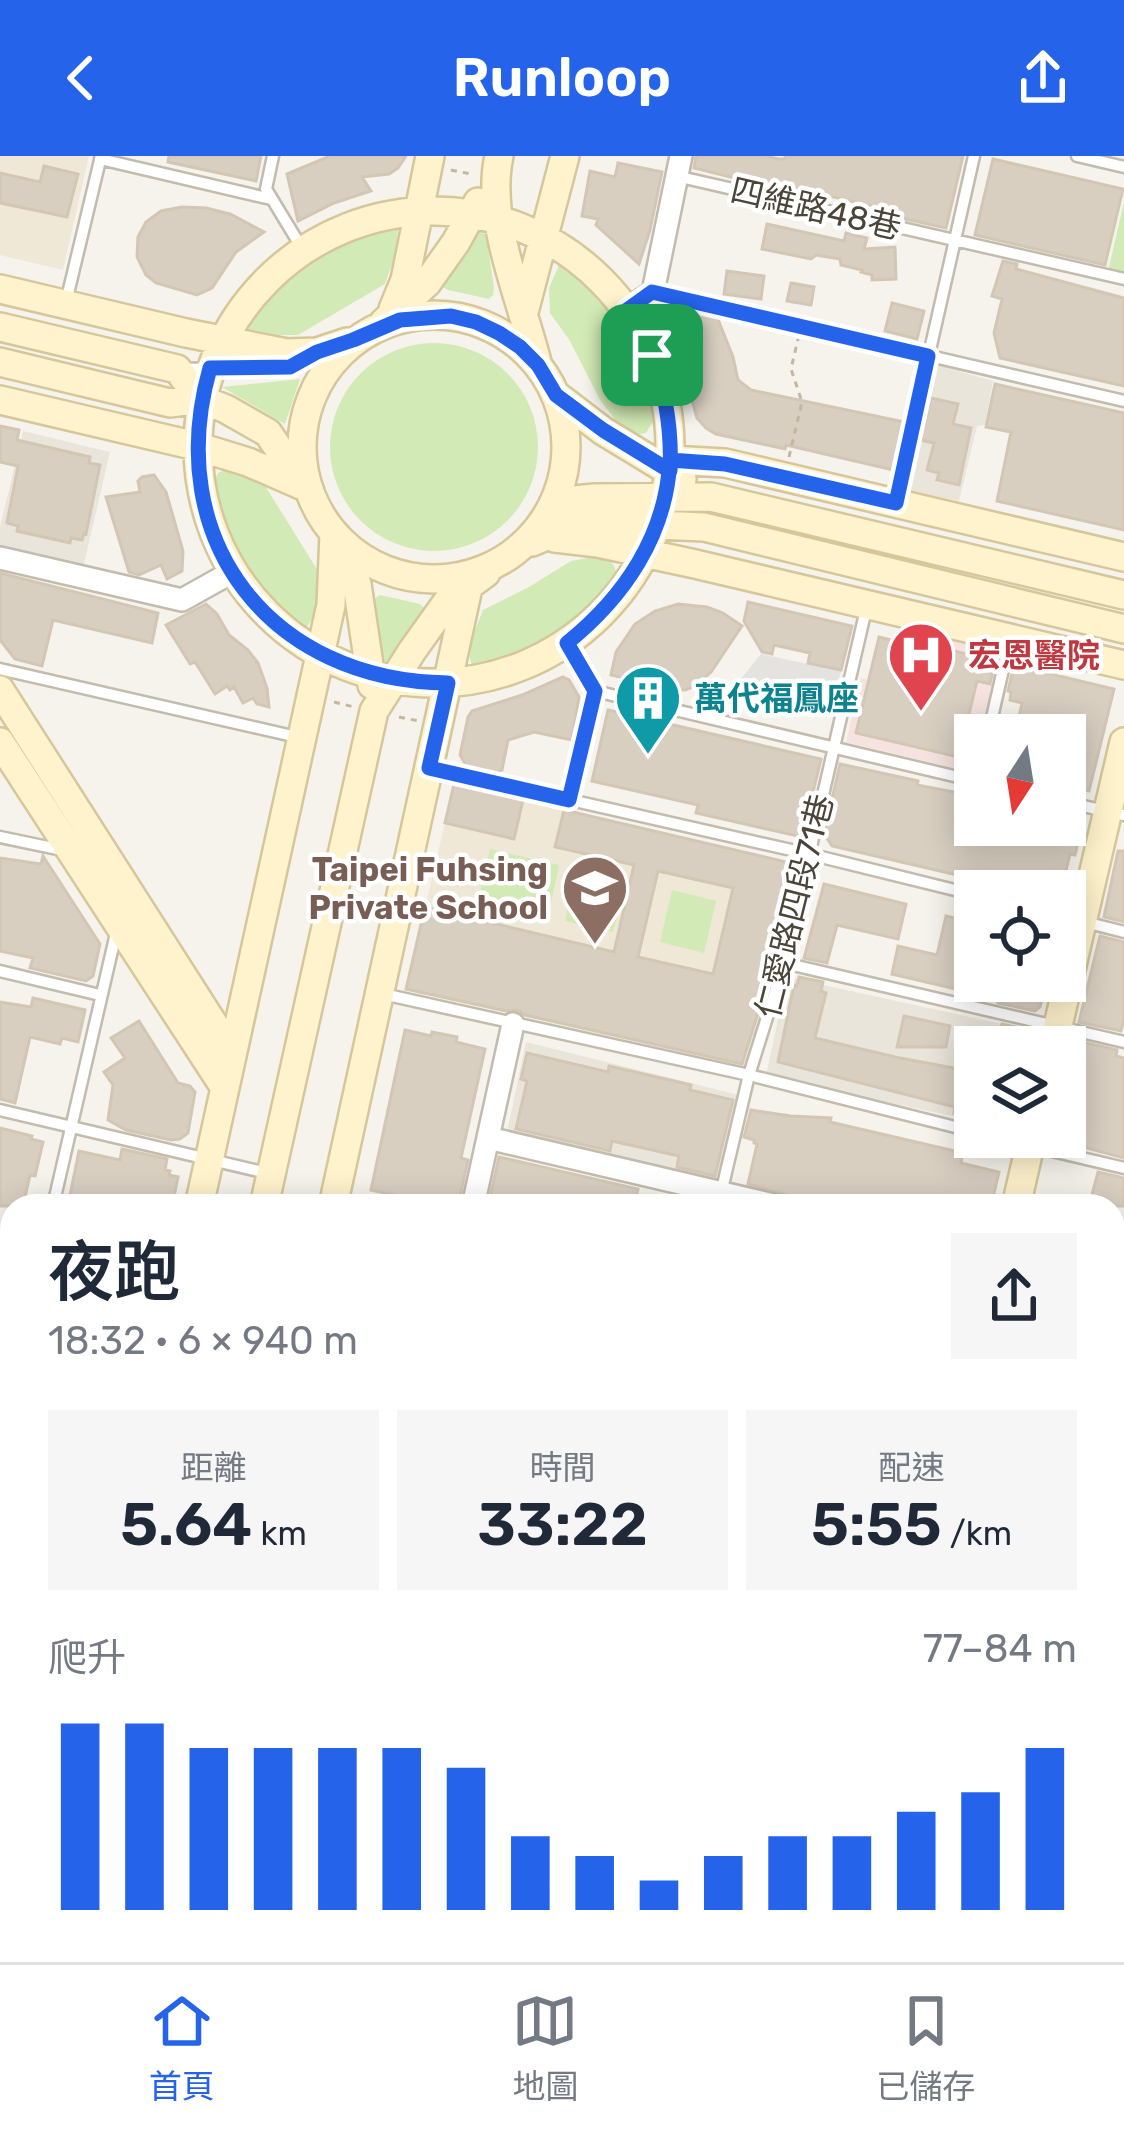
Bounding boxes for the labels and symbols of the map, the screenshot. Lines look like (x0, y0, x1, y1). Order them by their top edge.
street label: 四維路48巷 (727, 170, 905, 247)
pin (601, 304, 703, 406)
hospital icon: 宏恩醫院 (886, 620, 956, 714)
place label: 宏恩醫院 (968, 636, 1100, 675)
building icon: 萬代福鳳座 (613, 663, 683, 757)
place label: 萬代福鳳座 (694, 679, 859, 718)
north arrow (954, 714, 1086, 846)
street label: 仁愛路四段71巷 (748, 790, 841, 1022)
place label: Taipei Fuhsing Private School (308, 850, 548, 927)
school or university icon: Taipei Fuhsing Private School (560, 853, 630, 947)

